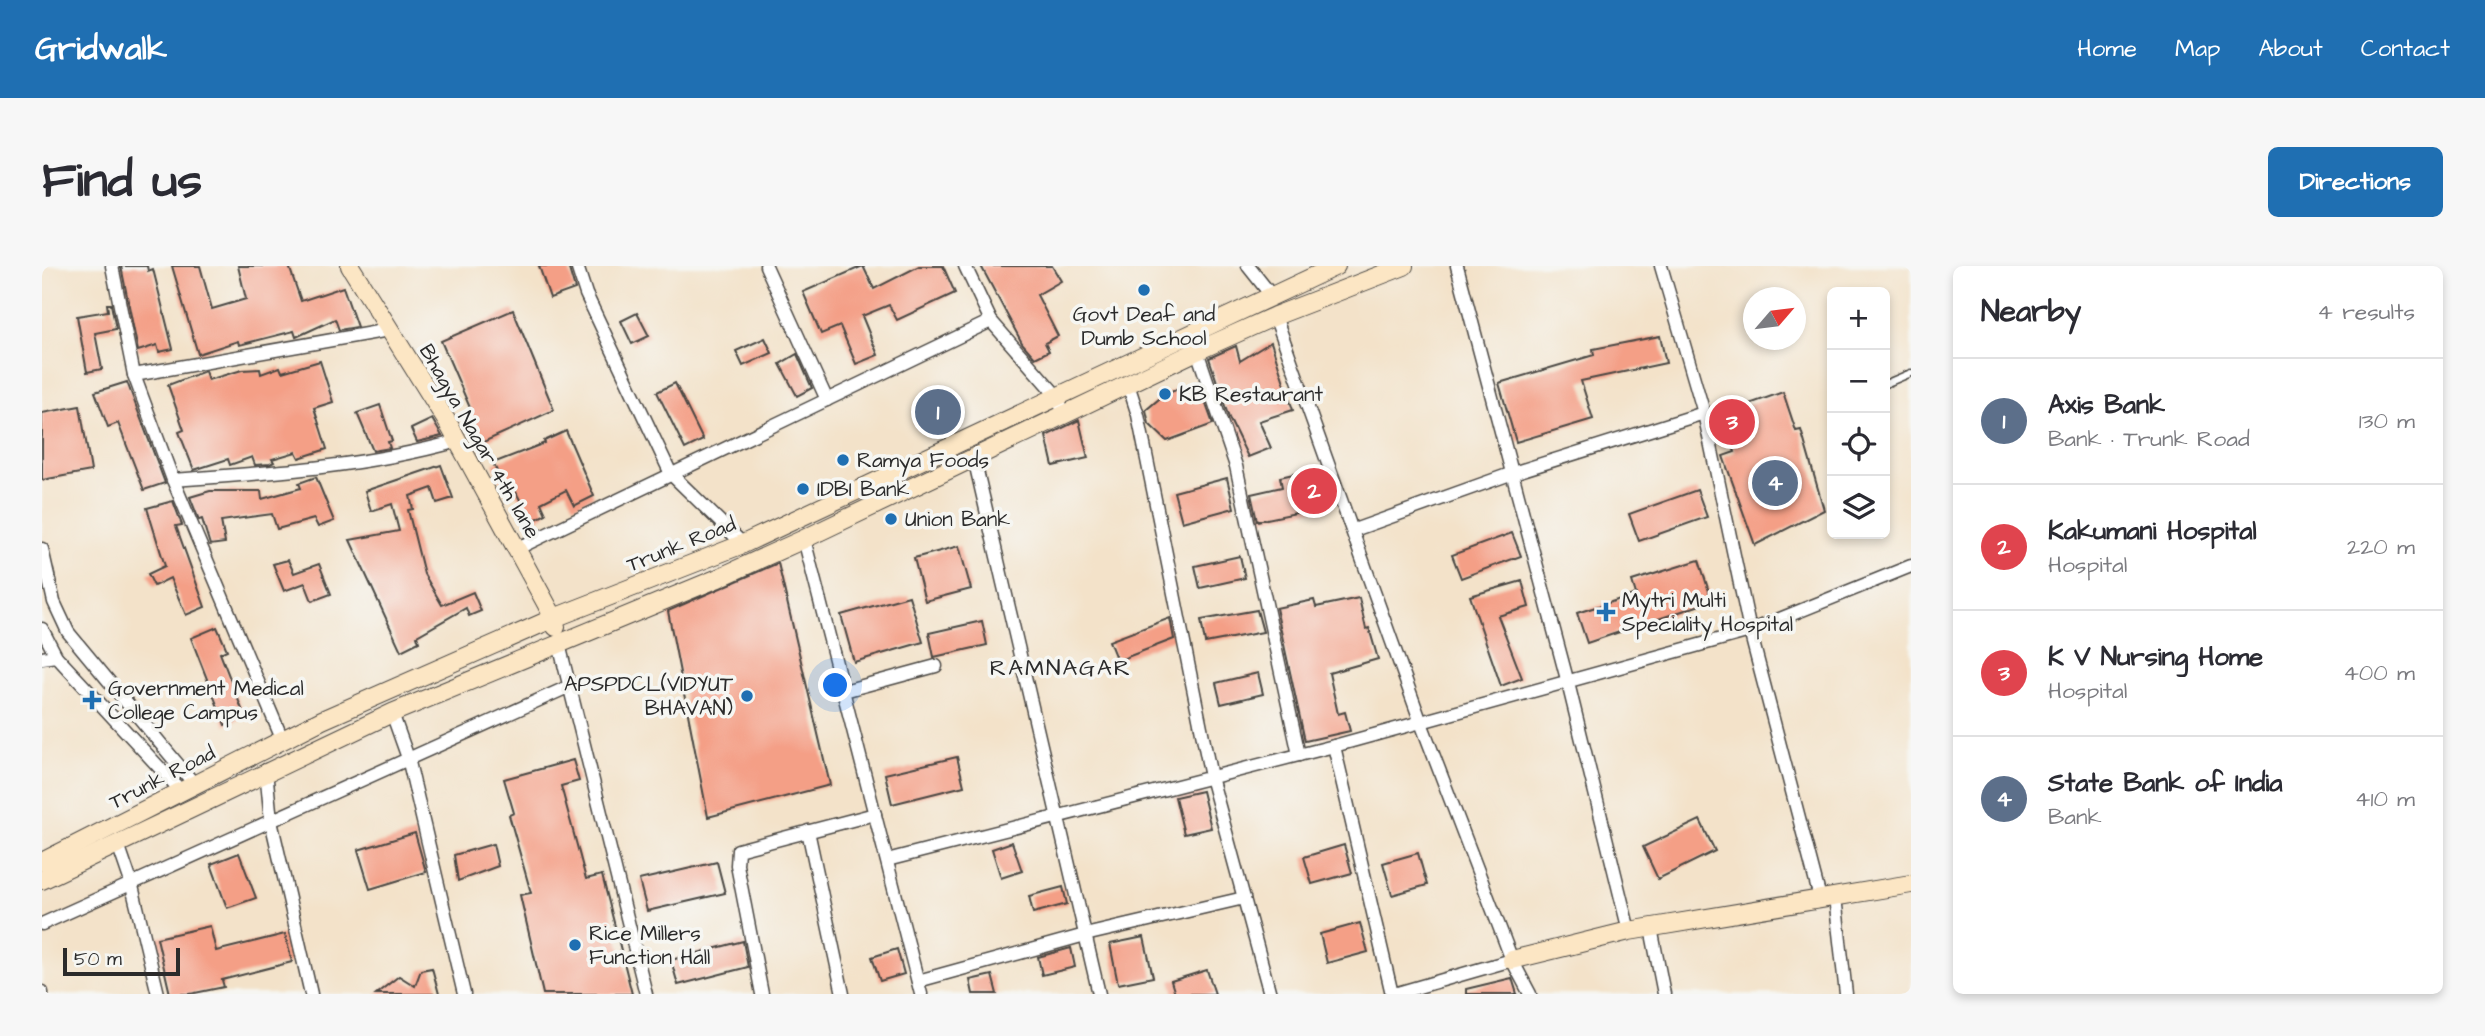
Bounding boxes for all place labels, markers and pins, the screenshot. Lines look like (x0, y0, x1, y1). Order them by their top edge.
marker: Govt Deaf and Dumb School (1136, 282, 1152, 298)
place label: Govt Deaf and Dumb School (1073, 300, 1216, 353)
place label: KB Restaurant (1179, 380, 1324, 409)
pin: 1 (915, 386, 961, 438)
marker: KB Restaurant (1157, 386, 1173, 402)
pin: 3 (1709, 396, 1755, 448)
place label: Ramya Foods (857, 446, 989, 477)
marker: Ramya Foods (835, 452, 851, 468)
pin: 4 (1752, 457, 1798, 509)
pin: 2 (1291, 465, 1337, 517)
place label: IDBI Bank (817, 475, 909, 504)
marker: IDBI Bank (795, 481, 811, 497)
place label: Union Bank (905, 505, 1010, 534)
marker: Union Bank (883, 511, 899, 527)
place label: Mytri Multi Speciality Hospital (1622, 586, 1793, 641)
marker: Mytri Multi Speciality Hospital (1596, 602, 1616, 622)
place label: APSPDCL(VIDYUT BHAVAN) (564, 670, 734, 723)
place label: Government Medical College Campus (108, 674, 304, 729)
marker: APSPDCL(VIDYUT BHAVAN) (739, 688, 755, 704)
marker: Government Medical College Campus (82, 690, 102, 710)
place label: Rice Millers Function Hall (589, 919, 710, 972)
marker: Rice Millers Function Hall (567, 937, 583, 953)

